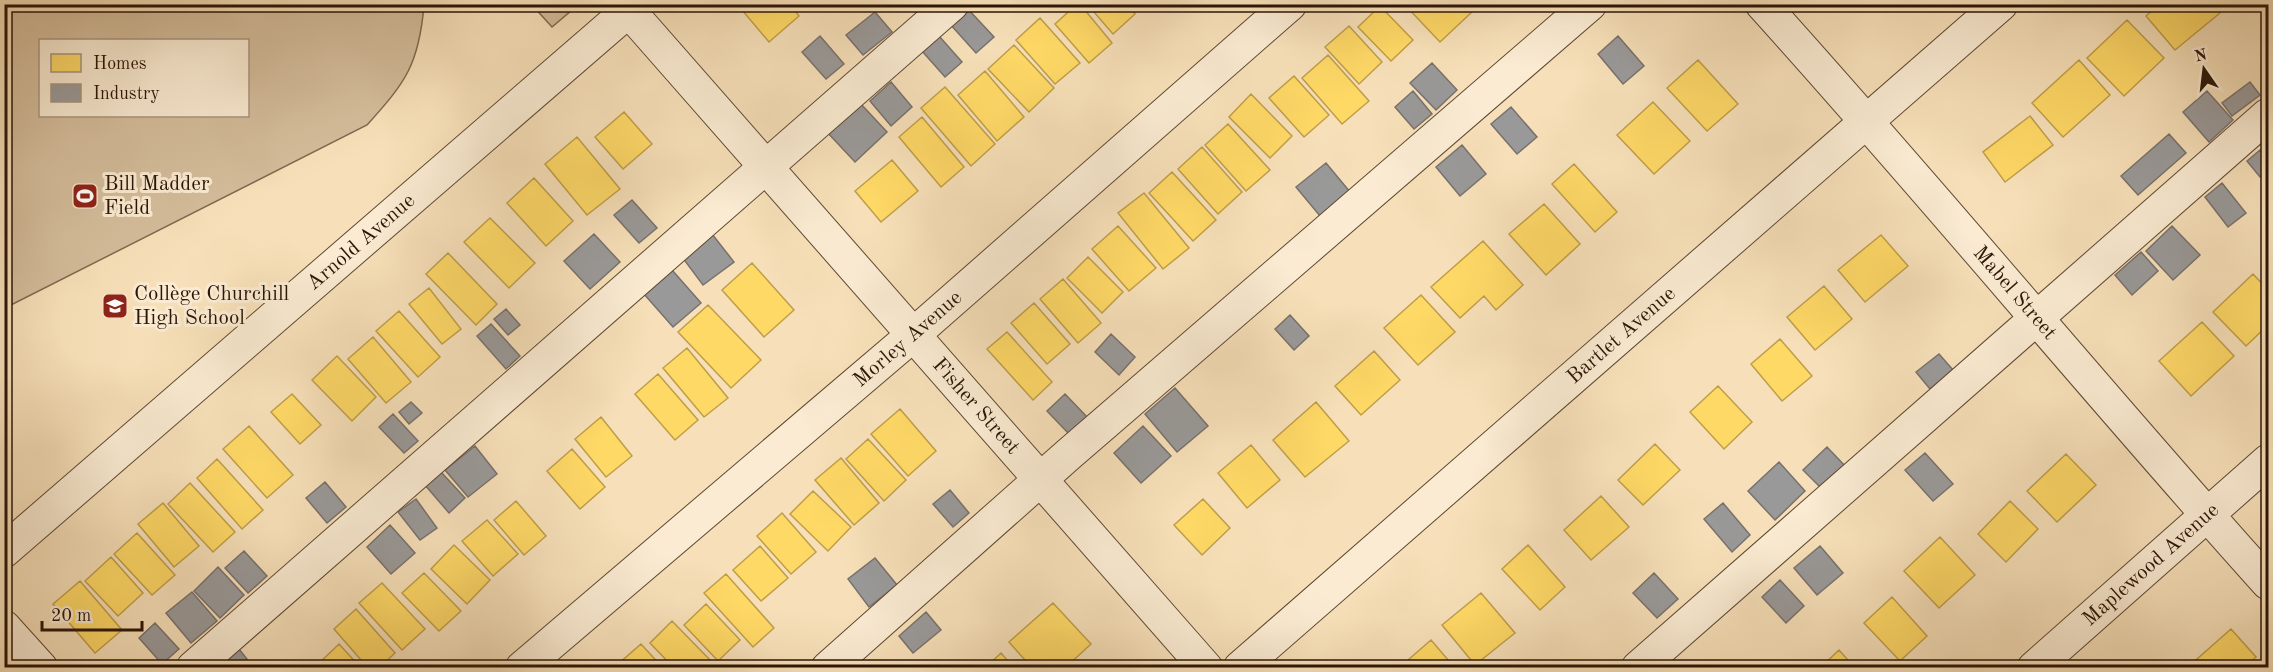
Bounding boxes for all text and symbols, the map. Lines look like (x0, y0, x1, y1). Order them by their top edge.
legend (39, 39, 249, 117)
north arrow (2174, 39, 2234, 99)
text: N (2193, 47, 2209, 66)
text: Homes (93, 55, 147, 73)
text: Industry (93, 85, 160, 103)
place label: Bill Madder Field (104, 174, 210, 219)
sports icon: Bill Madder Field (70, 181, 100, 211)
street label: Arnold Avenue (303, 190, 419, 294)
street label: Mabel Street (1969, 242, 2061, 344)
street label: Bartlet Avenue (1563, 283, 1679, 388)
place label: Collège Churchill High School (134, 284, 290, 329)
street label: Morley Avenue (849, 287, 966, 391)
school or university icon: Collège Churchill High School (100, 291, 130, 321)
street label: Fisher Street (929, 354, 1024, 458)
street label: Maplewood Avenue (2079, 499, 2223, 630)
scale bar (42, 594, 142, 632)
text: 20 m (51, 607, 91, 625)

